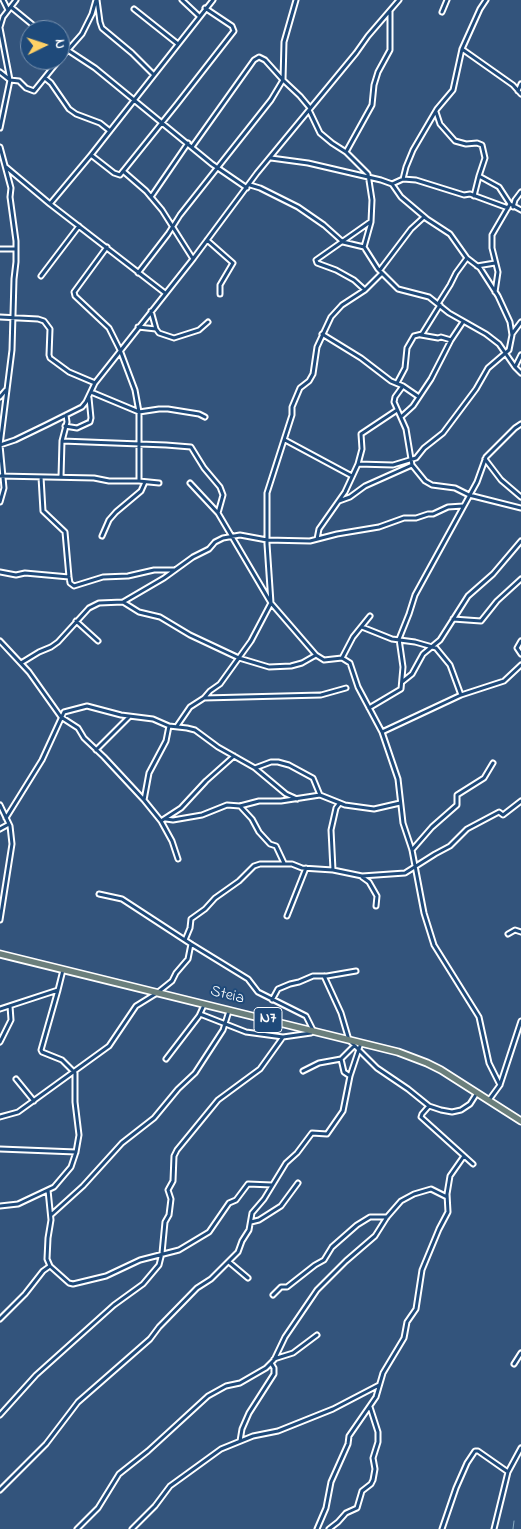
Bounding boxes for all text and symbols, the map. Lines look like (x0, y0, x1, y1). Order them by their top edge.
north arrow (20, 20, 70, 70)
text: N (49, 39, 70, 49)
street label: Steia (208, 983, 246, 1009)
road number: N7 (254, 1008, 282, 1032)

